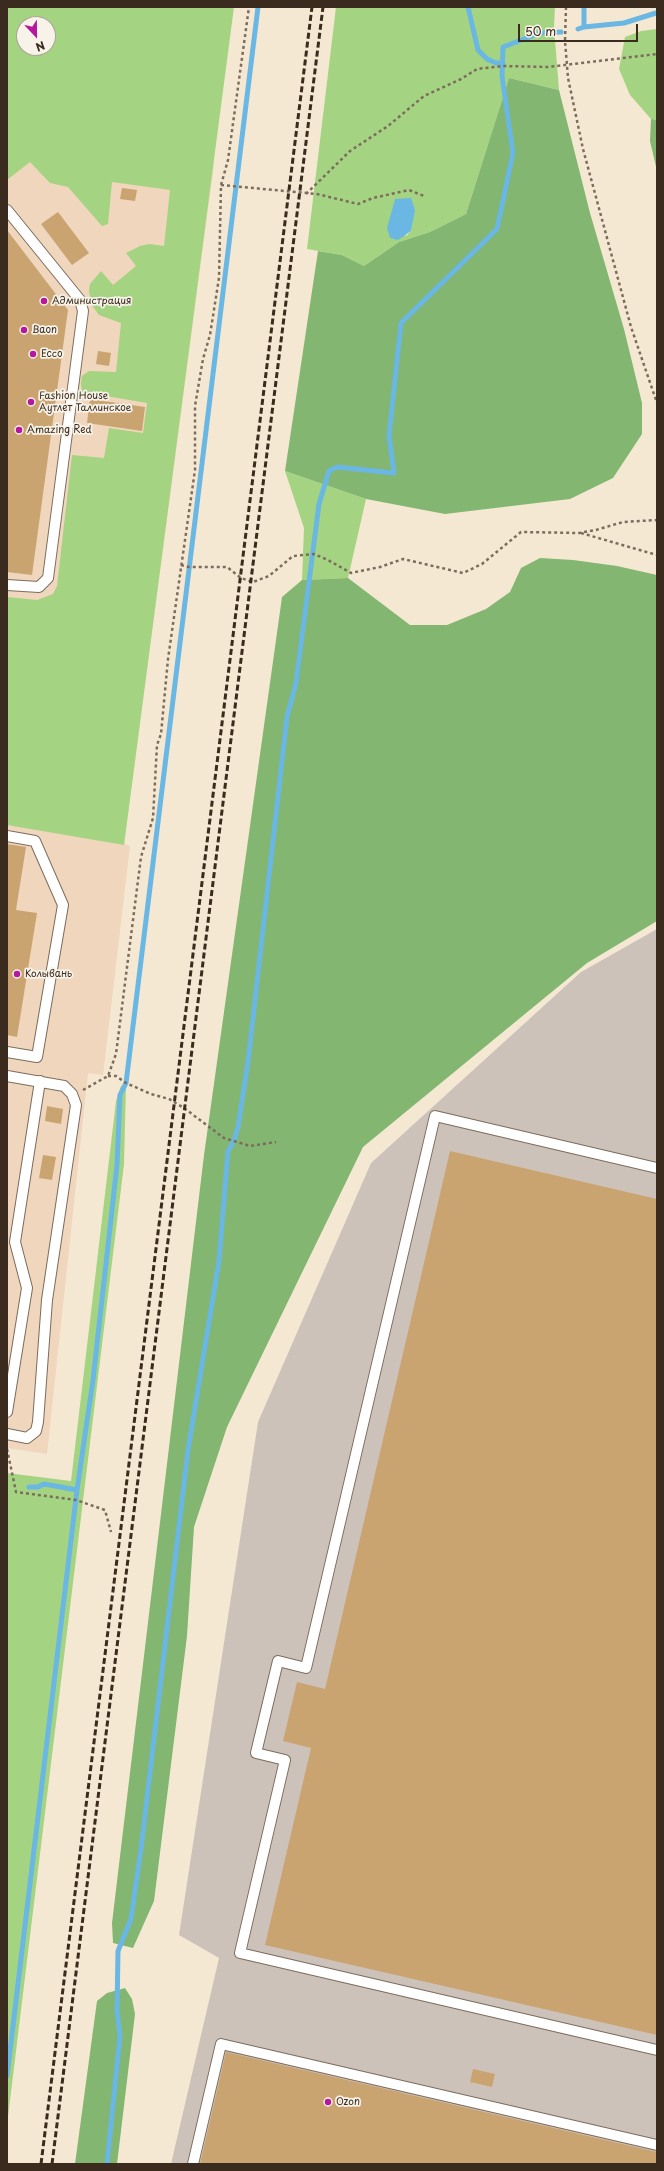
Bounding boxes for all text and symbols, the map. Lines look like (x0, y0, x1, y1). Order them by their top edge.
north arrow (16, 16, 56, 56)
scale bar (520, 16, 640, 42)
text: 50 m (525, 22, 556, 40)
text: N (33, 37, 48, 56)
place label: Администрация (52, 295, 132, 307)
marker: Администрация (39, 296, 49, 306)
place label: Baon (32, 324, 57, 336)
marker: Baon (19, 325, 29, 335)
place label: Ecco (41, 348, 63, 360)
marker: Ecco (28, 349, 38, 359)
place label: Fashion House Аутлет Таллинское (39, 390, 131, 414)
marker: Fashion House Аутлет Таллинское (26, 397, 36, 407)
place label: Amazing Red (27, 424, 92, 436)
marker: Amazing Red (14, 425, 24, 435)
place label: Колывань (25, 968, 72, 980)
marker: Колывань (12, 969, 22, 979)
place label: Ozon (336, 2096, 360, 2108)
marker: Ozon (323, 2097, 333, 2107)

